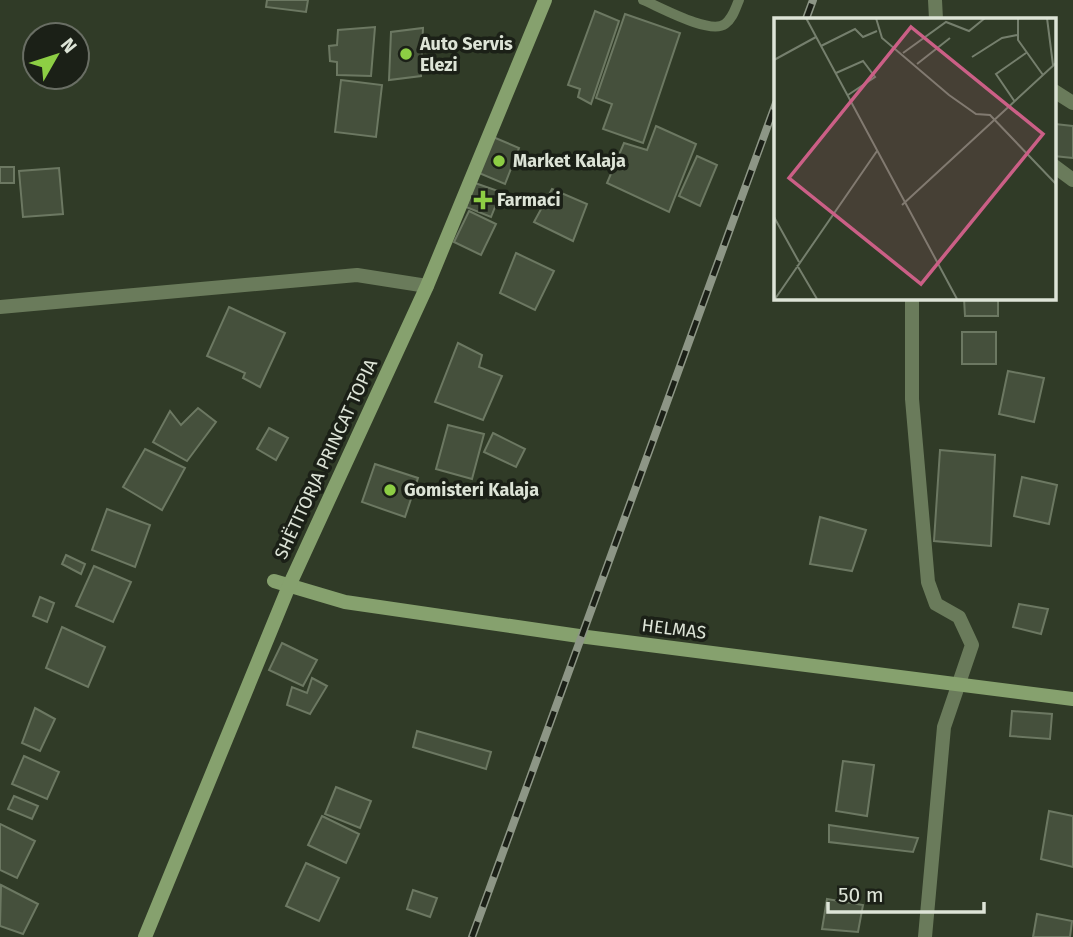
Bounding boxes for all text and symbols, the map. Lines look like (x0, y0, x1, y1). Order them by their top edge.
inset map (774, 18, 1056, 299)
north arrow (21, 21, 91, 91)
text: N (56, 33, 82, 58)
place label: Auto Servis Elezi (419, 33, 513, 76)
marker: Auto Servis Elezi (398, 46, 414, 62)
place label: Market Kalaja (513, 150, 626, 172)
marker: Market Kalaja (491, 153, 507, 169)
place label: Farmaci (497, 189, 561, 211)
marker: Farmaci (475, 192, 491, 208)
street label: SHËTITORJA PRINCAT TOPIA (270, 355, 382, 563)
place label: Gomisteri Kalaja (404, 479, 539, 501)
marker: Gomisteri Kalaja (382, 482, 398, 498)
street label: HELMAS (641, 614, 708, 644)
scale bar (828, 870, 984, 914)
text: 50 m (838, 882, 884, 908)

